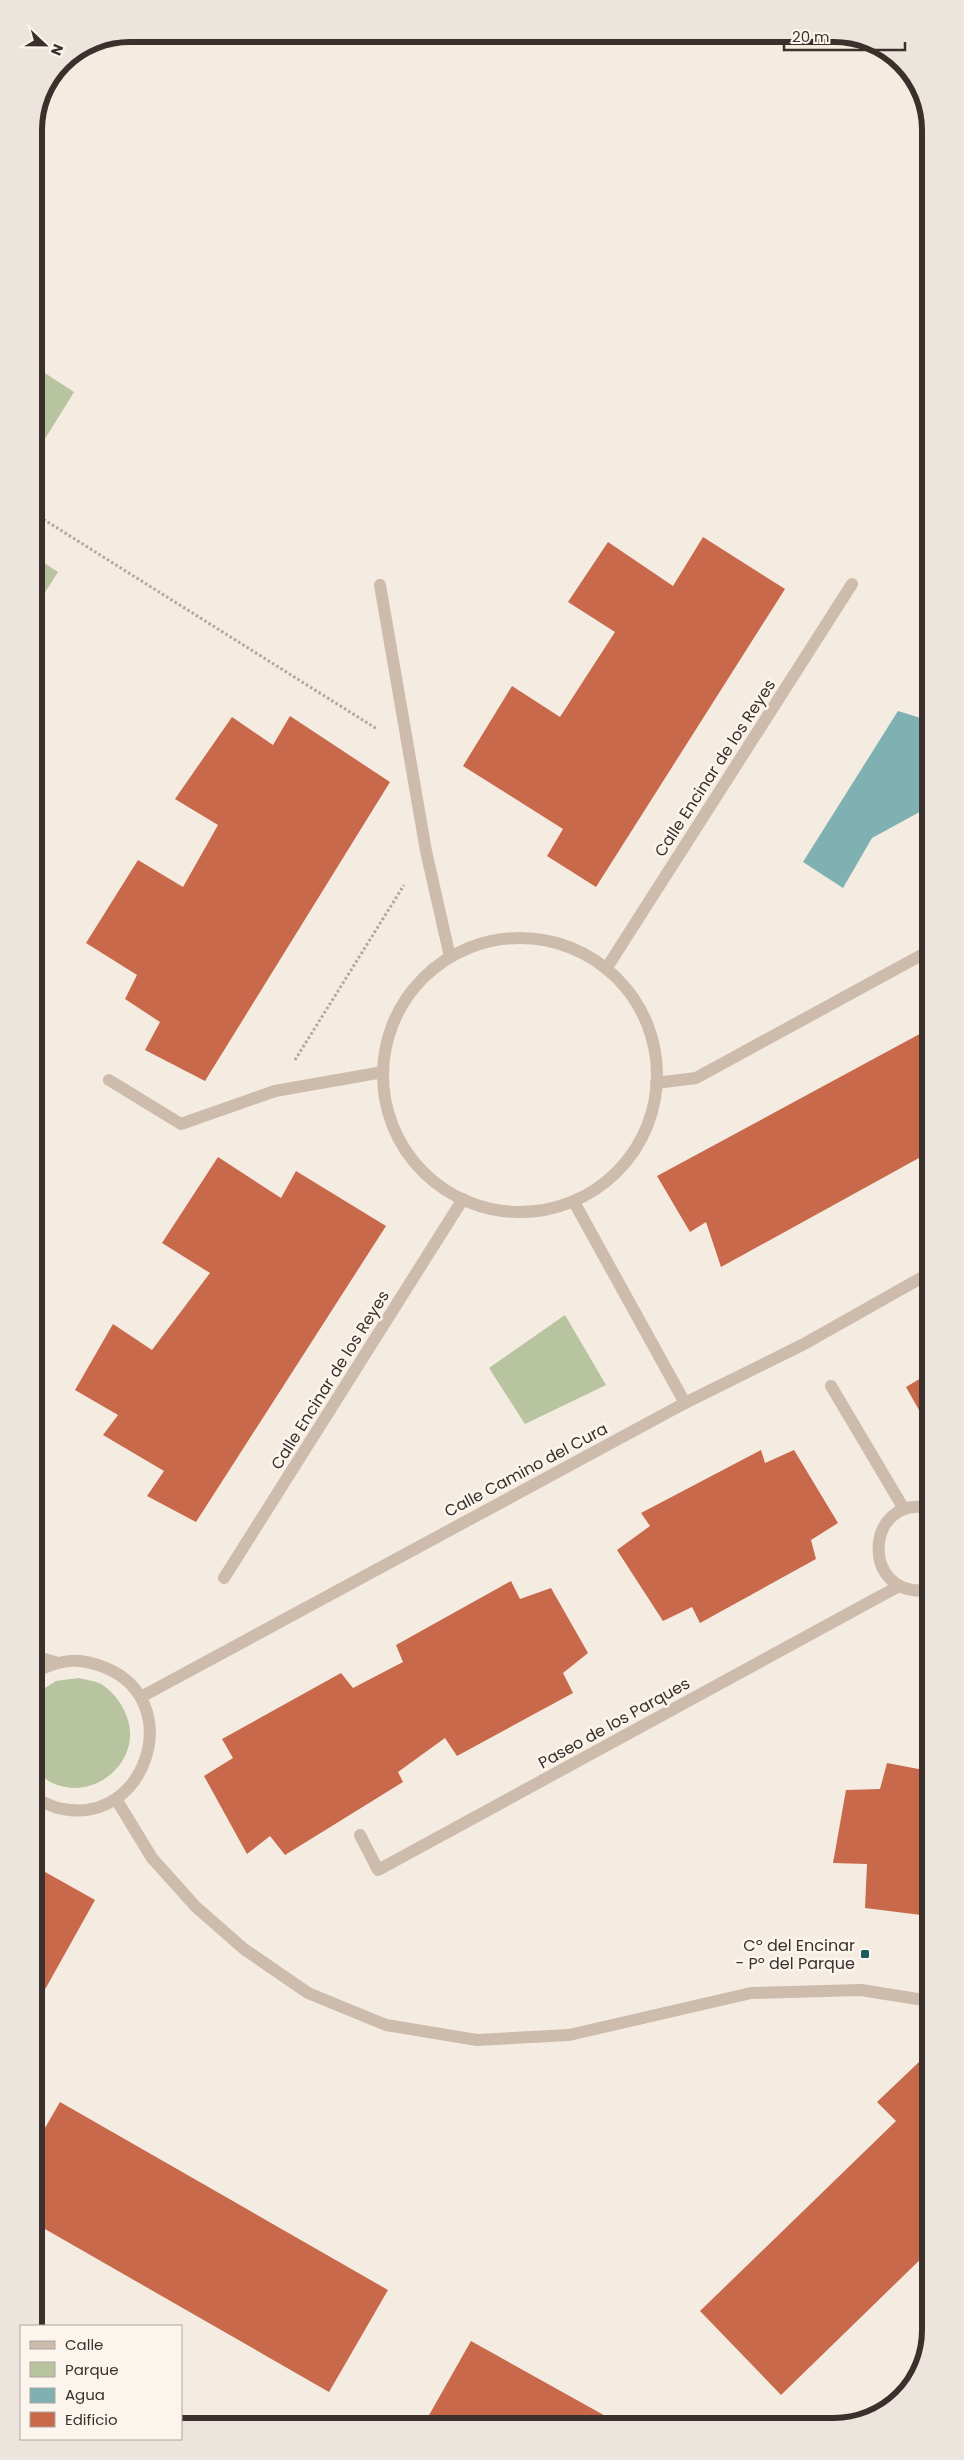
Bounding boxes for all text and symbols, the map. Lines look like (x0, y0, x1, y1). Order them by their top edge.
north arrow (20, 20, 70, 70)
scale bar (784, 20, 905, 52)
text: 20 m (792, 26, 830, 47)
text: N (46, 41, 68, 58)
street label: Calle Encinar de los Reyes (649, 675, 781, 861)
street label: Calle Encinar de los Reyes (265, 1286, 395, 1474)
street label: Calle Camino del Cura (440, 1417, 612, 1523)
street label: Paseo de los Parques (534, 1672, 694, 1774)
place label: Cº del Encinar - Pº del Parque (735, 1934, 855, 1975)
marker: Cº del Encinar - Pº del Parque (859, 1948, 871, 1960)
legend (20, 2325, 182, 2440)
text: Calle (65, 2334, 103, 2355)
text: Parque (65, 2359, 118, 2380)
text: Agua (65, 2384, 105, 2405)
text: Edificio (65, 2409, 118, 2430)

